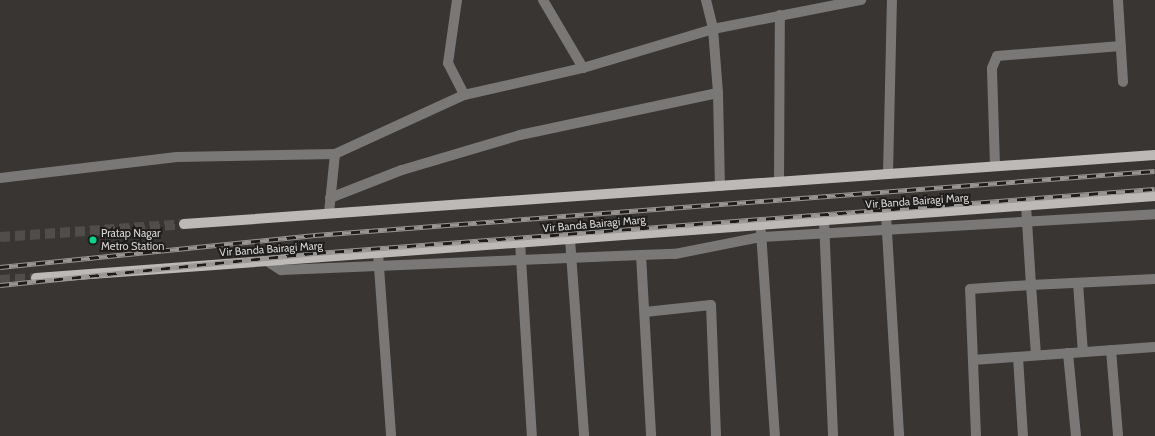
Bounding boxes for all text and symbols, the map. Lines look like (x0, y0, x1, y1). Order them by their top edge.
street label: Vir Banda Bairagi Marg (865, 191, 969, 211)
street label: Vir Banda Bairagi Marg (542, 213, 646, 235)
place label: Pratap Nagar Metro Station (101, 227, 164, 253)
marker: Pratap Nagar Metro Station (88, 235, 98, 245)
street label: Vir Banda Bairagi Marg (219, 239, 323, 259)

